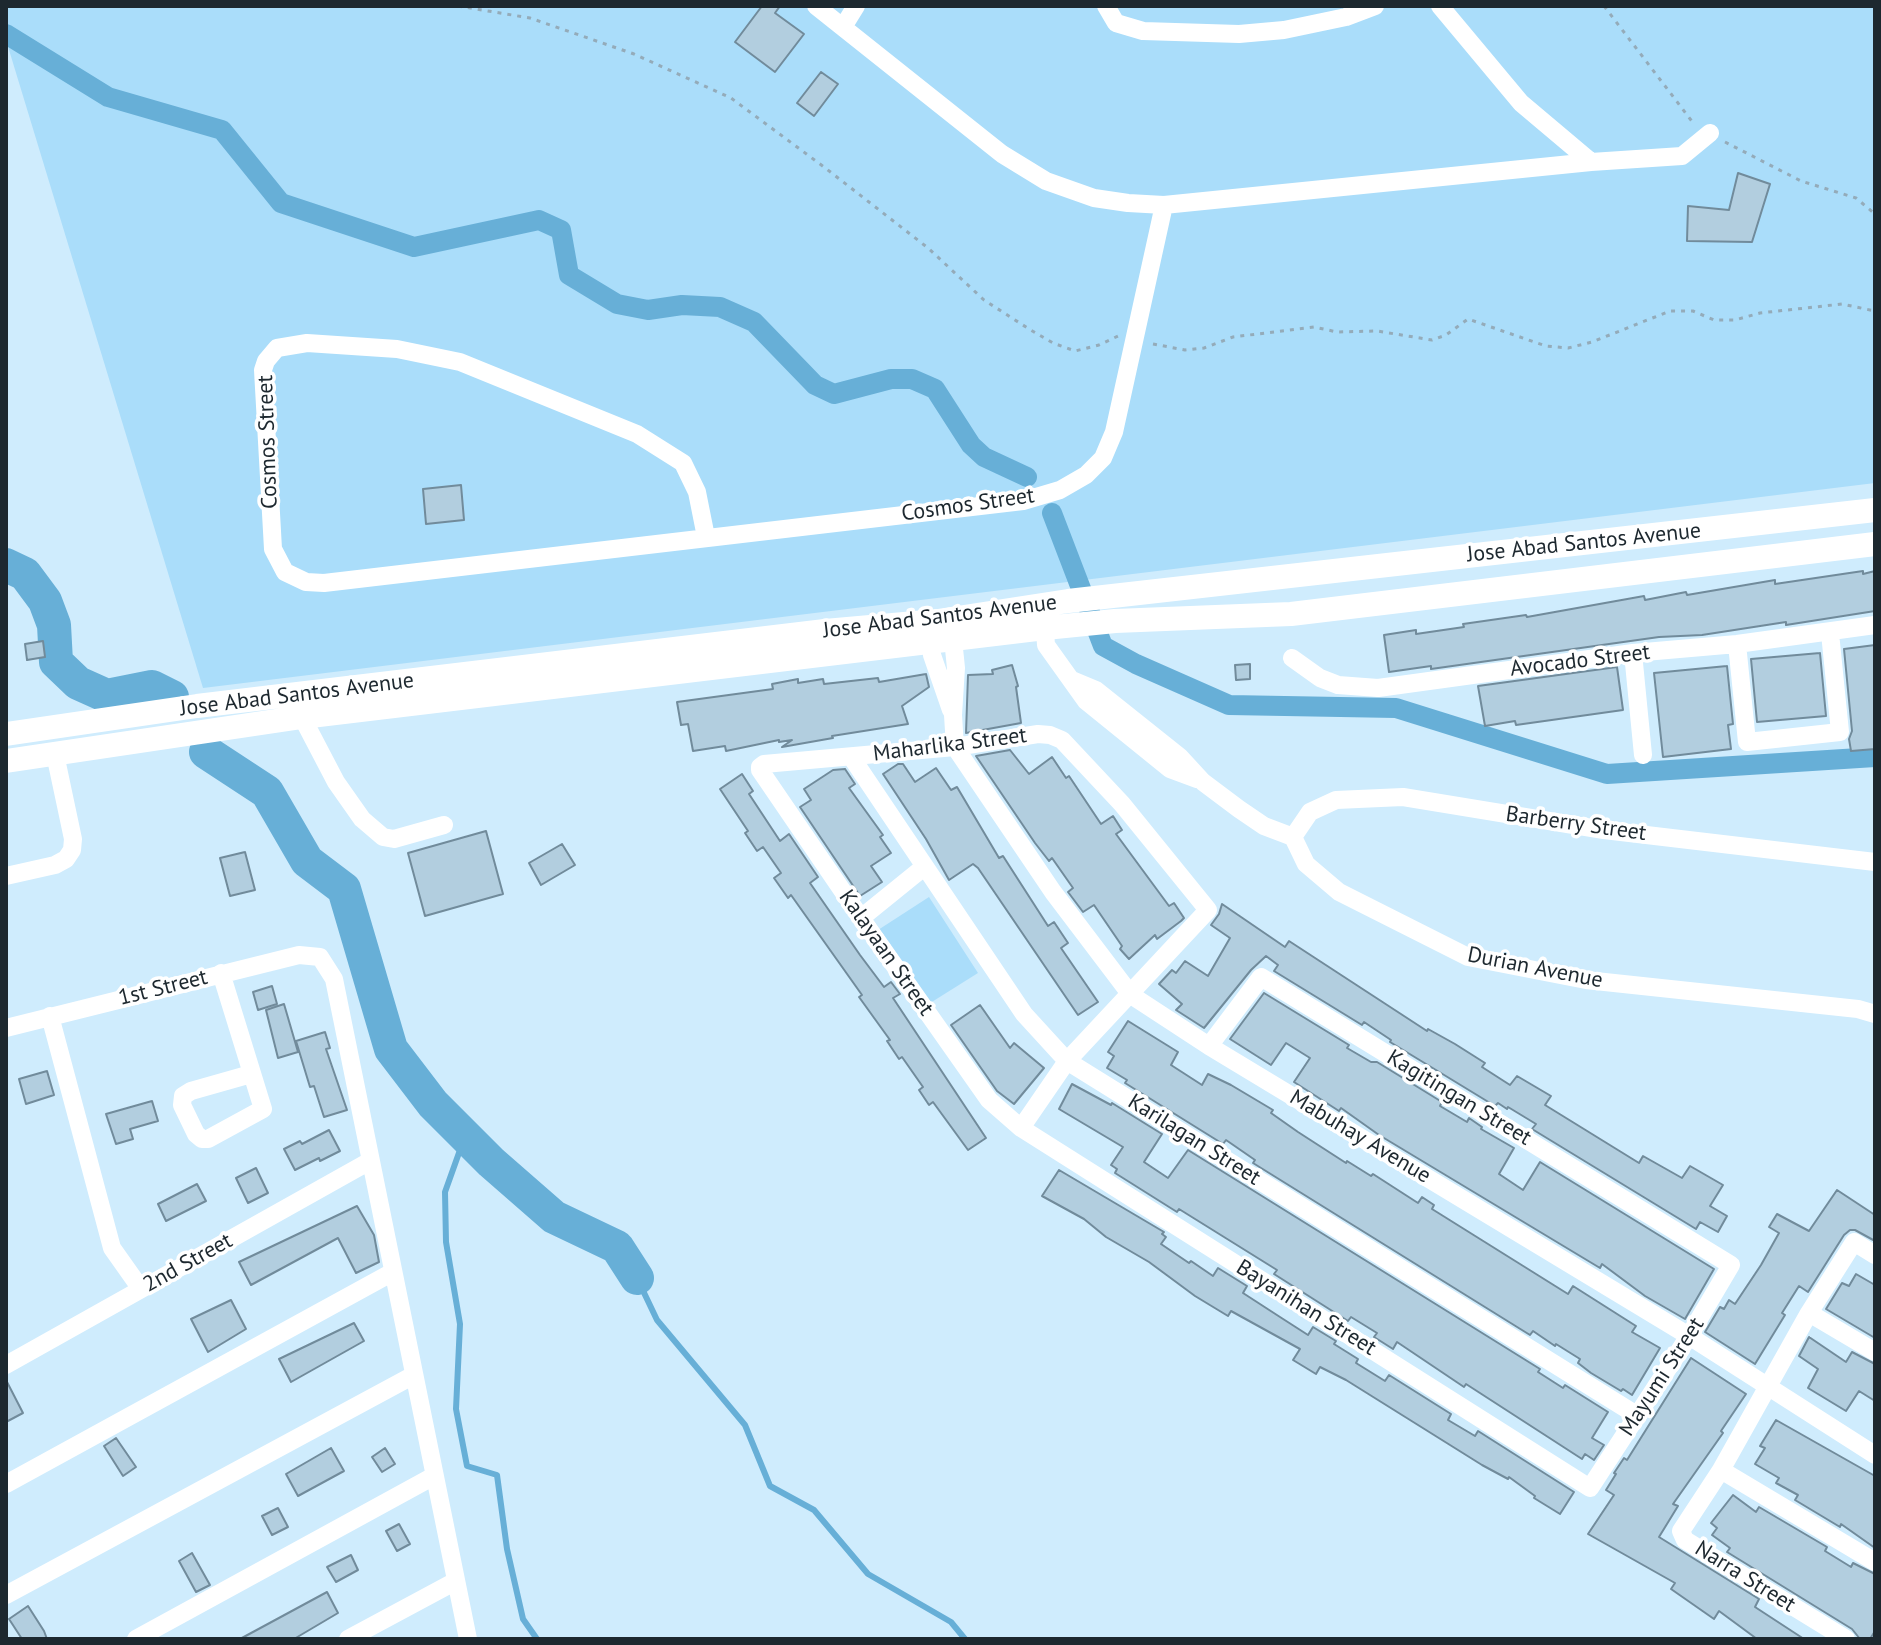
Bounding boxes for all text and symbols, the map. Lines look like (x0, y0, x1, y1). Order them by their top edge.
street label: Cosmos Street (252, 375, 284, 509)
street label: Cosmos Street (900, 483, 1036, 527)
street label: Jose Abad Santos Avenue (1466, 518, 1702, 568)
street label: Jose Abad Santos Avenue (822, 590, 1058, 644)
street label: Avocado Street (1509, 639, 1651, 683)
street label: Jose Abad Santos Avenue (179, 668, 415, 722)
street label: Maharlika Street (872, 722, 1028, 768)
street label: Barberry Street (1504, 801, 1648, 847)
street label: Kalayaan Street (833, 885, 939, 1021)
street label: Durian Avenue (1465, 942, 1605, 994)
street label: 1st Street (116, 964, 210, 1012)
street label: Kagitingan Street (1382, 1045, 1536, 1151)
street label: Mabuhay Avenue (1285, 1085, 1435, 1189)
street label: Karilagan Street (1123, 1089, 1265, 1191)
street label: 2nd Street (139, 1228, 237, 1298)
street label: Bayanihan Street (1231, 1254, 1381, 1362)
street label: Mayumi Street (1614, 1313, 1710, 1441)
street label: Narra Street (1690, 1536, 1800, 1618)

